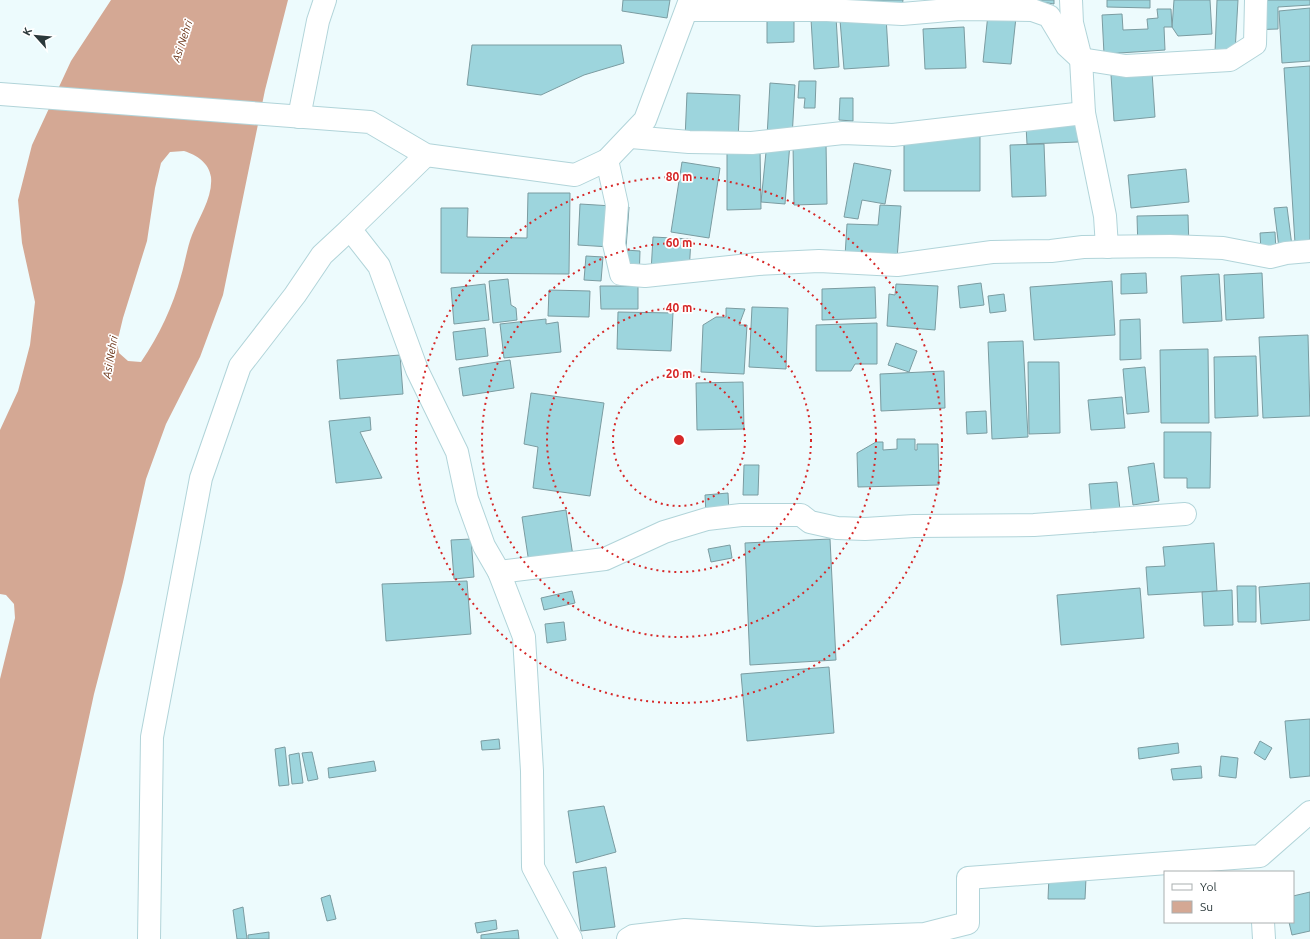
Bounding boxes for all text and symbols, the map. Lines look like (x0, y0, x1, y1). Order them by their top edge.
north arrow (16, 16, 56, 56)
water label: Asi Nehri (169, 17, 195, 64)
text: K (20, 25, 34, 37)
text: 80 m (666, 170, 692, 183)
text: 60 m (666, 236, 692, 249)
text: 40 m (666, 301, 692, 314)
water label: Asi Nehri (100, 333, 120, 380)
text: 20 m (666, 367, 692, 380)
centre of rings (672, 433, 686, 447)
legend (1164, 871, 1294, 923)
text: Yol (1200, 880, 1217, 893)
text: Su (1200, 900, 1213, 913)

